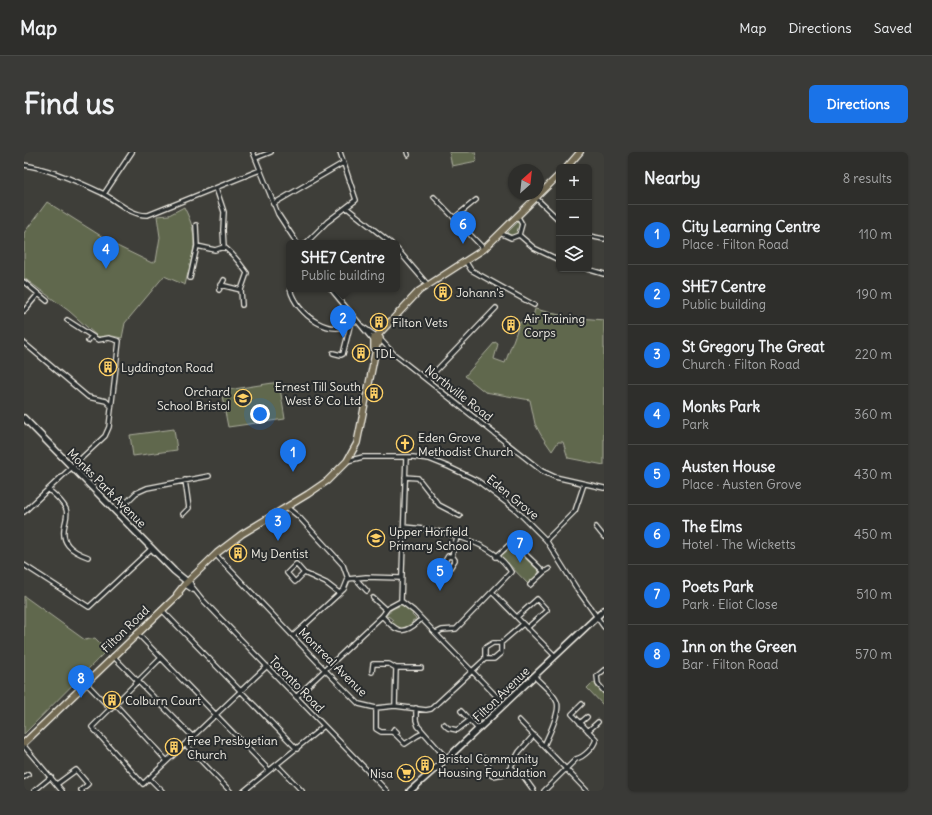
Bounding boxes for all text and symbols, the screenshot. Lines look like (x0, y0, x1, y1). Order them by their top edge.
text: Map (20, 16, 57, 40)
text: Map (739, 19, 766, 37)
text: Directions (788, 19, 852, 37)
text: Saved (874, 19, 912, 37)
button: Directions (809, 85, 908, 123)
text: Find us (24, 86, 115, 122)
north arrow (508, 164, 544, 200)
map controls (556, 164, 592, 272)
button: + (556, 164, 592, 200)
text: Nearby (644, 167, 700, 189)
text: 8 results (843, 170, 892, 187)
button: − (556, 200, 592, 236)
pin: 6 (450, 211, 476, 244)
text: City Learning Centre (682, 217, 820, 236)
text: 1 (654, 226, 660, 243)
text: 110 m (859, 226, 892, 243)
pin: 4 (93, 236, 119, 269)
button: layers (556, 236, 592, 272)
text: Place · Filton Road (682, 236, 789, 253)
popup (286, 240, 400, 292)
text: SHE7 Centre (301, 248, 385, 267)
text: Public building (301, 267, 385, 284)
text: SHE7 Centre (682, 277, 766, 296)
building icon: Johann's (433, 282, 453, 302)
place label: Johann's (456, 285, 504, 300)
text: 2 (653, 286, 661, 303)
text: 190 m (856, 286, 892, 303)
text: Public building (682, 296, 766, 313)
pin: 2 (330, 305, 356, 338)
place label: Air Training Corps (524, 311, 585, 340)
building icon: Filton Vets (369, 312, 389, 332)
place label: Filton Vets (392, 315, 448, 330)
building icon: Air Training Corps (501, 315, 521, 335)
text: St Gregory The Great (682, 337, 825, 356)
building icon: TDL (351, 343, 371, 363)
place label: TDL (374, 346, 396, 361)
text: 3 (653, 346, 661, 363)
text: 220 m (855, 346, 892, 363)
text: Church · Filton Road (682, 356, 800, 373)
building icon: Lyddington Road (98, 357, 118, 377)
place label: Lyddington Road (121, 360, 213, 375)
street label: Northville Road (422, 362, 496, 424)
place label: Ernest Till South West & Co Ltd (275, 379, 361, 408)
building icon: Ernest Till South West & Co Ltd (364, 383, 384, 403)
place label: Orchard School Bristol (157, 384, 230, 413)
school or university icon: Orchard School Bristol (233, 388, 253, 408)
text: Monks Park (682, 397, 760, 416)
your location (250, 404, 270, 424)
text: 4 (653, 406, 661, 423)
text: 360 m (854, 406, 892, 423)
text: Park (682, 416, 709, 433)
place label: Eden Grove Methodist Church (418, 430, 514, 459)
church icon: Eden Grove Methodist Church (395, 434, 415, 454)
pin: 1 (280, 439, 306, 472)
street label: Monks Park Avenue (64, 445, 150, 531)
text: Austen House (682, 457, 775, 476)
text: 5 (653, 466, 661, 483)
text: 430 m (854, 466, 892, 483)
street label: Eden Grove (484, 471, 542, 523)
text: Place · Austen Grove (682, 476, 801, 493)
pin: 3 (265, 508, 291, 541)
text: The Elms (682, 517, 742, 536)
place label: Upper Horfield Primary School (389, 524, 472, 553)
text: 6 (653, 526, 661, 543)
text: 450 m (854, 526, 892, 543)
school or university icon: Upper Horfield Primary School (366, 528, 386, 548)
pin: 7 (507, 530, 533, 563)
text: Hotel · The Wicketts (682, 536, 796, 553)
building icon: My Dentist (228, 543, 248, 563)
place label: My Dentist (251, 546, 308, 561)
pin: 5 (427, 558, 453, 591)
text: Poets Park (682, 577, 754, 596)
text: 7 (654, 586, 660, 603)
text: 510 m (856, 586, 892, 603)
text: Park · Eliot Close (682, 596, 778, 613)
street label: Filton Road (98, 602, 152, 656)
street label: Montreal Avenue (296, 625, 370, 699)
text: Inn on the Green (682, 637, 797, 656)
text: 8 (653, 646, 661, 663)
text: 570 m (855, 646, 892, 663)
street label: Toronto Road (266, 653, 328, 715)
text: Bar · Filton Road (682, 656, 778, 673)
street label: Filton Avenue (470, 663, 532, 725)
pin: 8 (68, 665, 94, 698)
building icon: Colburn Court (102, 690, 122, 710)
place label: Colburn Court (125, 693, 201, 708)
place label: Free Presbyetian Church (187, 733, 278, 762)
building icon: Free Presbyetian Church (164, 737, 184, 757)
place label: Bristol Community Housing Foundation (438, 751, 546, 780)
building icon: Bristol Community Housing Foundation (415, 755, 435, 775)
supermarket icon: Nisa (396, 763, 416, 783)
place label: Nisa (370, 766, 393, 781)

